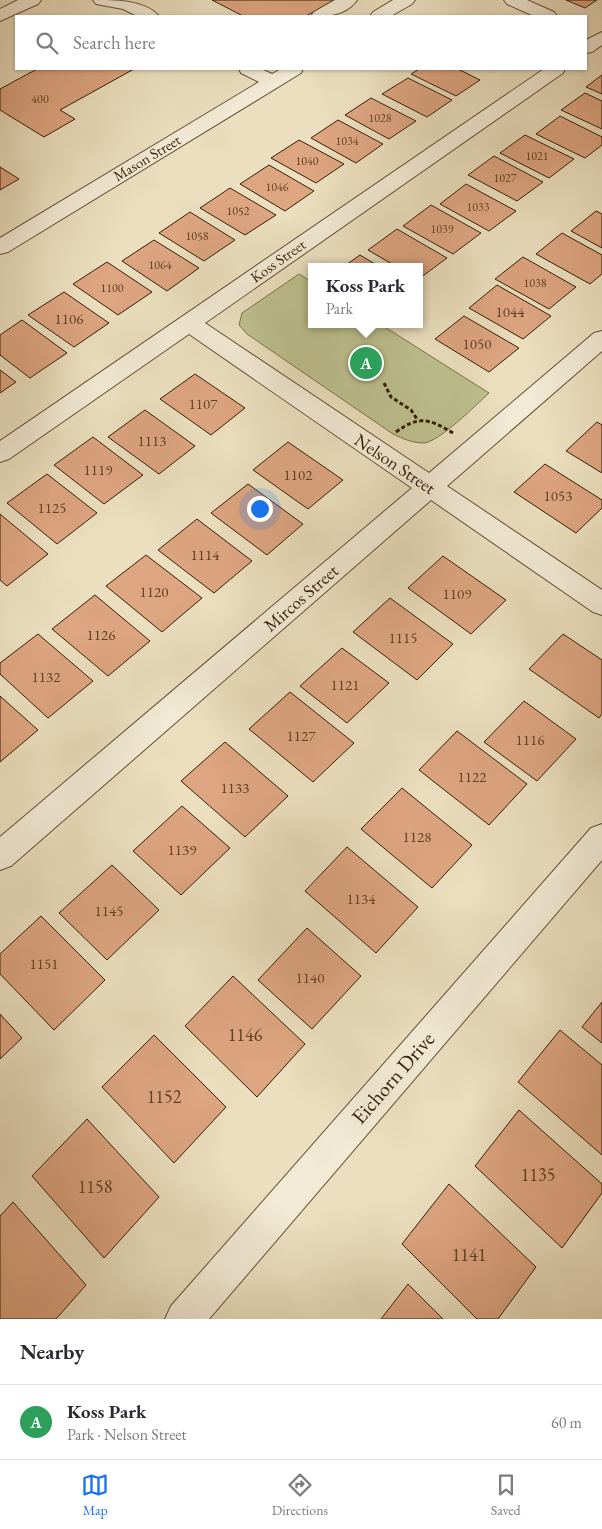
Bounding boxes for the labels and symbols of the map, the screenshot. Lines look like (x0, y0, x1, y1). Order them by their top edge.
house number: 400 (31, 91, 49, 107)
house number: 1028 (368, 110, 392, 126)
street label: Mason Street (110, 130, 184, 185)
house number: 1034 (335, 133, 359, 149)
house number: 1021 (525, 148, 549, 164)
house number: 1040 (295, 153, 319, 169)
house number: 1027 (493, 170, 517, 186)
house number: 1046 (265, 179, 289, 195)
house number: 1033 (466, 199, 490, 215)
house number: 1052 (226, 203, 250, 219)
house number: 1039 (430, 221, 454, 237)
house number: 1058 (185, 228, 209, 244)
street label: Koss Street (246, 234, 309, 287)
house number: 1064 (148, 257, 172, 273)
house number: 1038 (523, 275, 547, 291)
house number: 1100 (100, 280, 124, 296)
house number: 1044 (496, 302, 525, 321)
house number: 1106 (55, 309, 83, 328)
house number: 1050 (463, 334, 491, 353)
pin: A (350, 344, 382, 382)
house number: 1107 (189, 394, 218, 413)
street label: Nelson Street (350, 428, 441, 499)
house number: 1113 (138, 431, 166, 450)
house number: 1119 (84, 460, 112, 479)
house number: 1102 (284, 465, 313, 484)
house number: 1053 (544, 486, 572, 505)
your location (247, 496, 273, 522)
house number: 1125 (38, 498, 66, 517)
house number: 1114 (191, 545, 220, 564)
street label: Mircos Street (259, 559, 343, 636)
house number: 1120 (140, 582, 168, 601)
house number: 1109 (443, 584, 471, 603)
house number: 1126 (87, 625, 115, 644)
house number: 1115 (389, 628, 417, 647)
house number: 1132 (32, 667, 61, 686)
house number: 1121 (331, 675, 359, 694)
house number: 1127 (287, 726, 316, 745)
house number: 1116 (516, 730, 544, 749)
house number: 1122 (458, 767, 487, 786)
house number: 1133 (221, 778, 249, 797)
house number: 1128 (403, 827, 431, 846)
house number: 1139 (168, 840, 196, 859)
house number: 1134 (347, 889, 376, 908)
house number: 1145 (95, 901, 123, 920)
house number: 1151 (30, 954, 58, 973)
house number: 1140 (296, 968, 324, 987)
house number: 1146 (228, 1023, 263, 1046)
street label: Eichorn Drive (345, 1026, 440, 1130)
house number: 1152 (147, 1085, 182, 1108)
house number: 1135 (521, 1163, 555, 1186)
house number: 1158 (78, 1175, 112, 1198)
house number: 1141 (452, 1243, 486, 1266)

